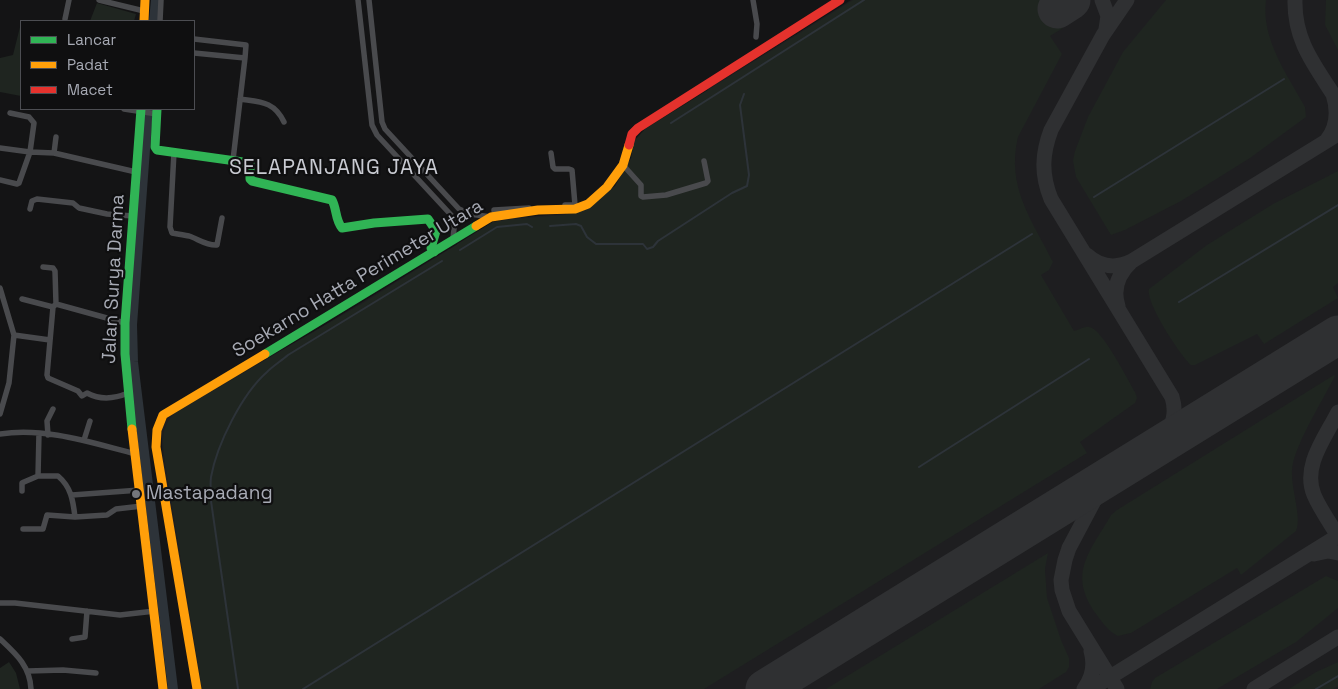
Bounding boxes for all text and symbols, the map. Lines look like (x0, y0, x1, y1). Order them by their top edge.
legend (20, 20, 195, 110)
text: Lancar (67, 30, 116, 49)
text: Padat (67, 55, 109, 74)
text: Macet (67, 80, 113, 99)
district label: SELAPANJANG JAYA (227, 155, 441, 181)
street label: Jalan Surya Darma (98, 194, 130, 364)
street label: Soekarno Hatta Perimeter Utara (229, 195, 487, 363)
place label: Mastapadang (146, 483, 273, 505)
marker: Mastapadang (130, 488, 142, 500)

